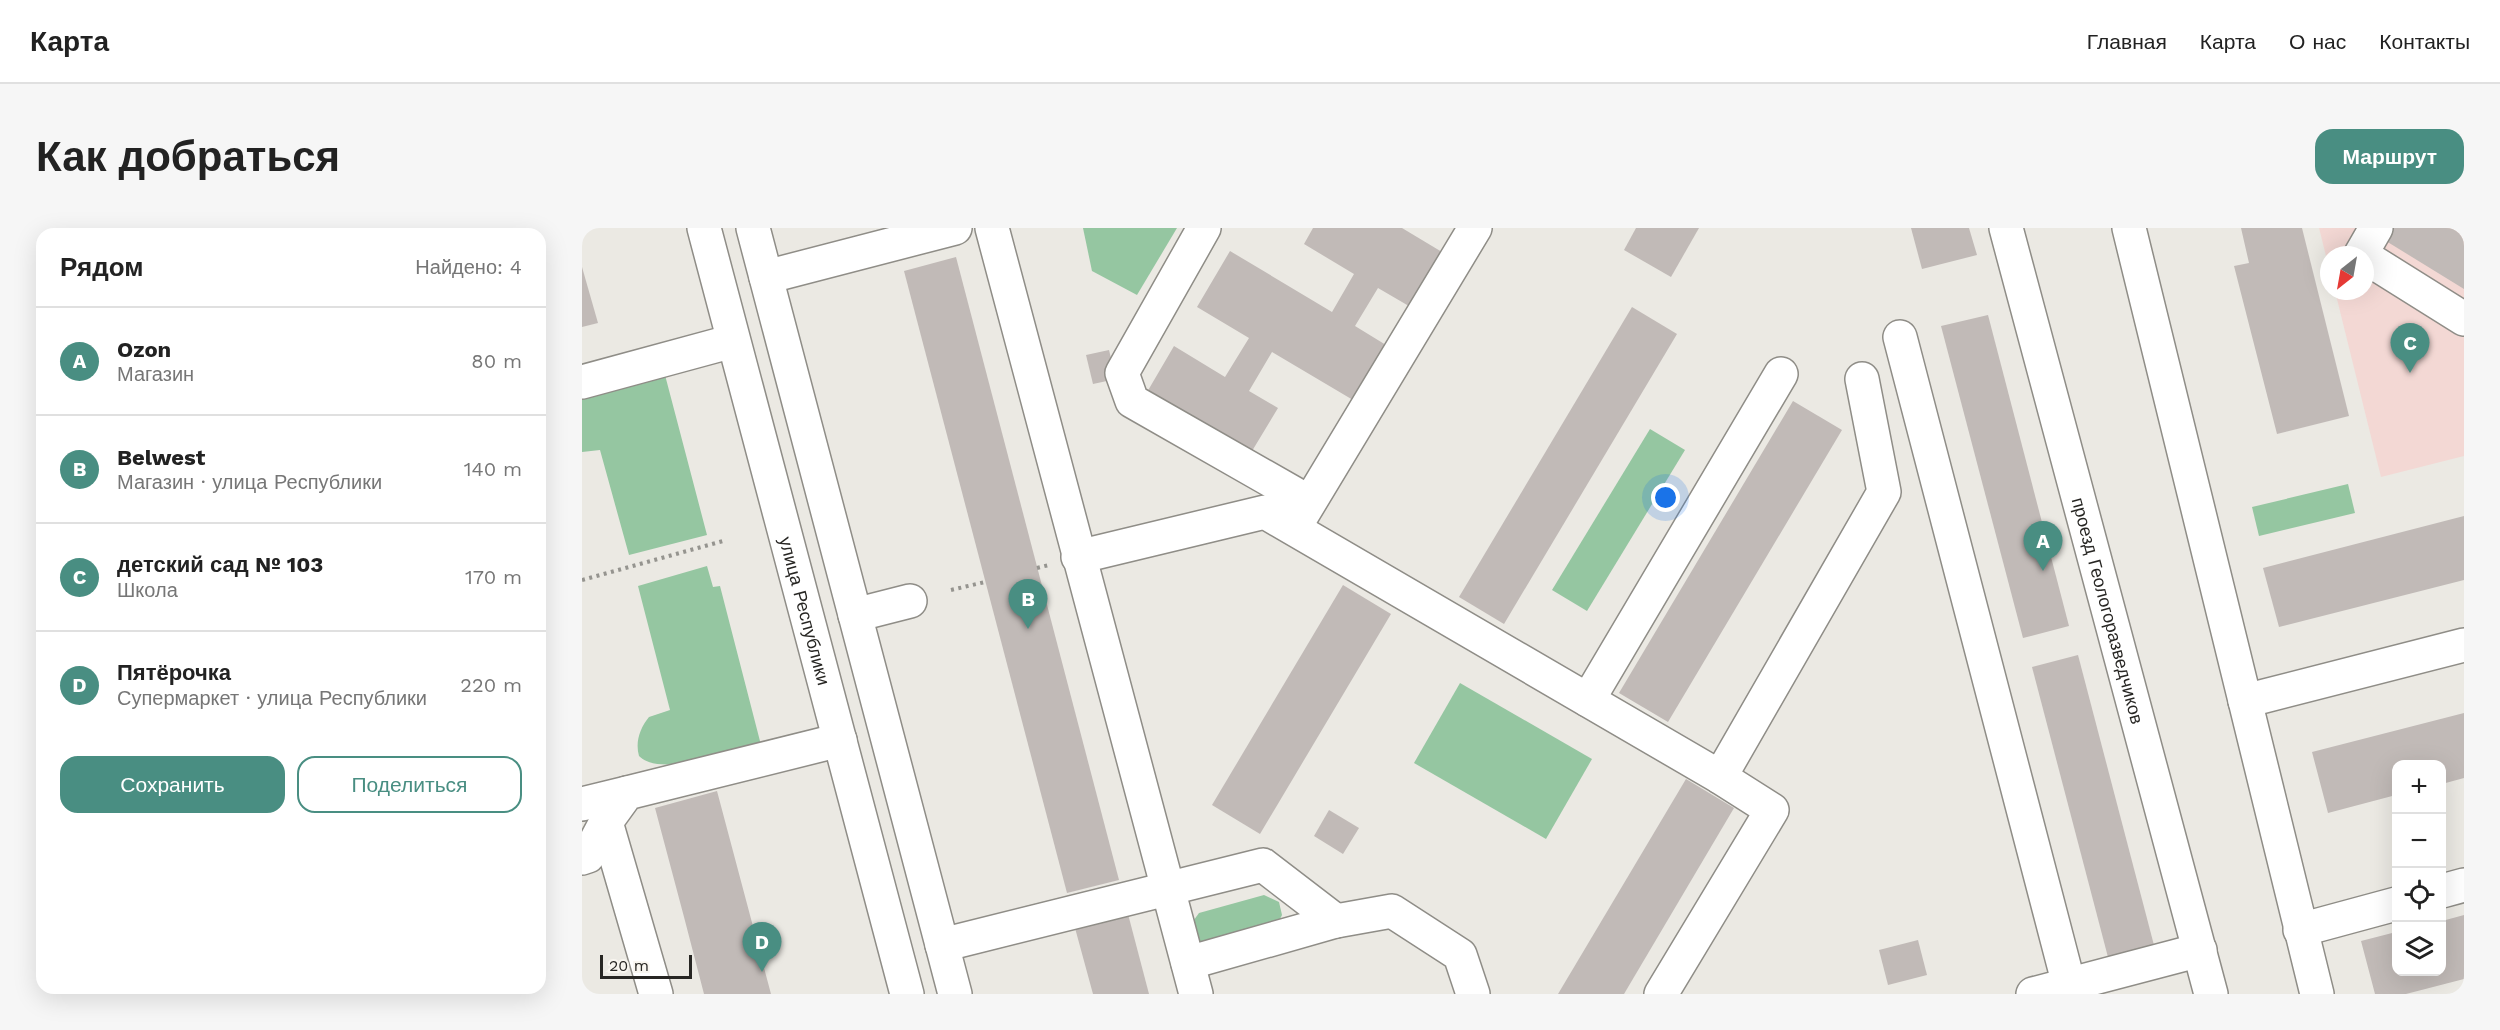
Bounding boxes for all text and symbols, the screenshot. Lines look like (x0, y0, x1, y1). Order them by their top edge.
text: Карта (30, 25, 109, 58)
text: Главная (2087, 29, 2167, 54)
text: Карта (2200, 29, 2256, 54)
text: О нас (2289, 29, 2346, 54)
text: Контакты (2379, 29, 2470, 54)
button: Маршрут (2315, 129, 2464, 184)
text: Как добраться (36, 132, 340, 181)
north arrow (2320, 246, 2374, 300)
text: Рядом (60, 252, 143, 282)
text: Найдено: 4 (415, 255, 522, 279)
pin: C (2390, 324, 2430, 373)
text: Ozon (117, 337, 171, 362)
text: A (73, 349, 86, 373)
text: 80 m (471, 349, 522, 373)
text: Магазин (117, 362, 194, 386)
text: Belwest (117, 445, 205, 470)
text: B (73, 457, 86, 481)
text: 140 m (464, 457, 522, 481)
text: Магазин · улица Республики (117, 470, 382, 494)
your location (1651, 483, 1680, 512)
street label: проезд Геологоразведчиков (2068, 495, 2149, 726)
pin: A (2024, 522, 2062, 571)
street label: улица Республики (776, 534, 835, 687)
text: детский сад № 103 (117, 552, 323, 577)
text: C (73, 565, 86, 589)
text: 170 m (465, 565, 522, 589)
text: Школа (117, 578, 178, 602)
pin: B (1008, 580, 1048, 629)
text: Пятёрочка (117, 660, 231, 685)
text: D (72, 673, 87, 697)
text: 220 m (460, 673, 522, 697)
text: Супермаркет · улица Республики (117, 686, 427, 710)
button: Сохранить (60, 756, 285, 813)
button: Поделиться (297, 756, 522, 813)
map controls (2392, 760, 2446, 976)
button: + (2392, 760, 2446, 814)
button: − (2392, 814, 2446, 868)
button: locate (2392, 868, 2446, 922)
pin: D (742, 922, 782, 972)
button: layers (2392, 922, 2446, 976)
scale bar (600, 952, 692, 980)
text: 20 m (609, 956, 649, 975)

